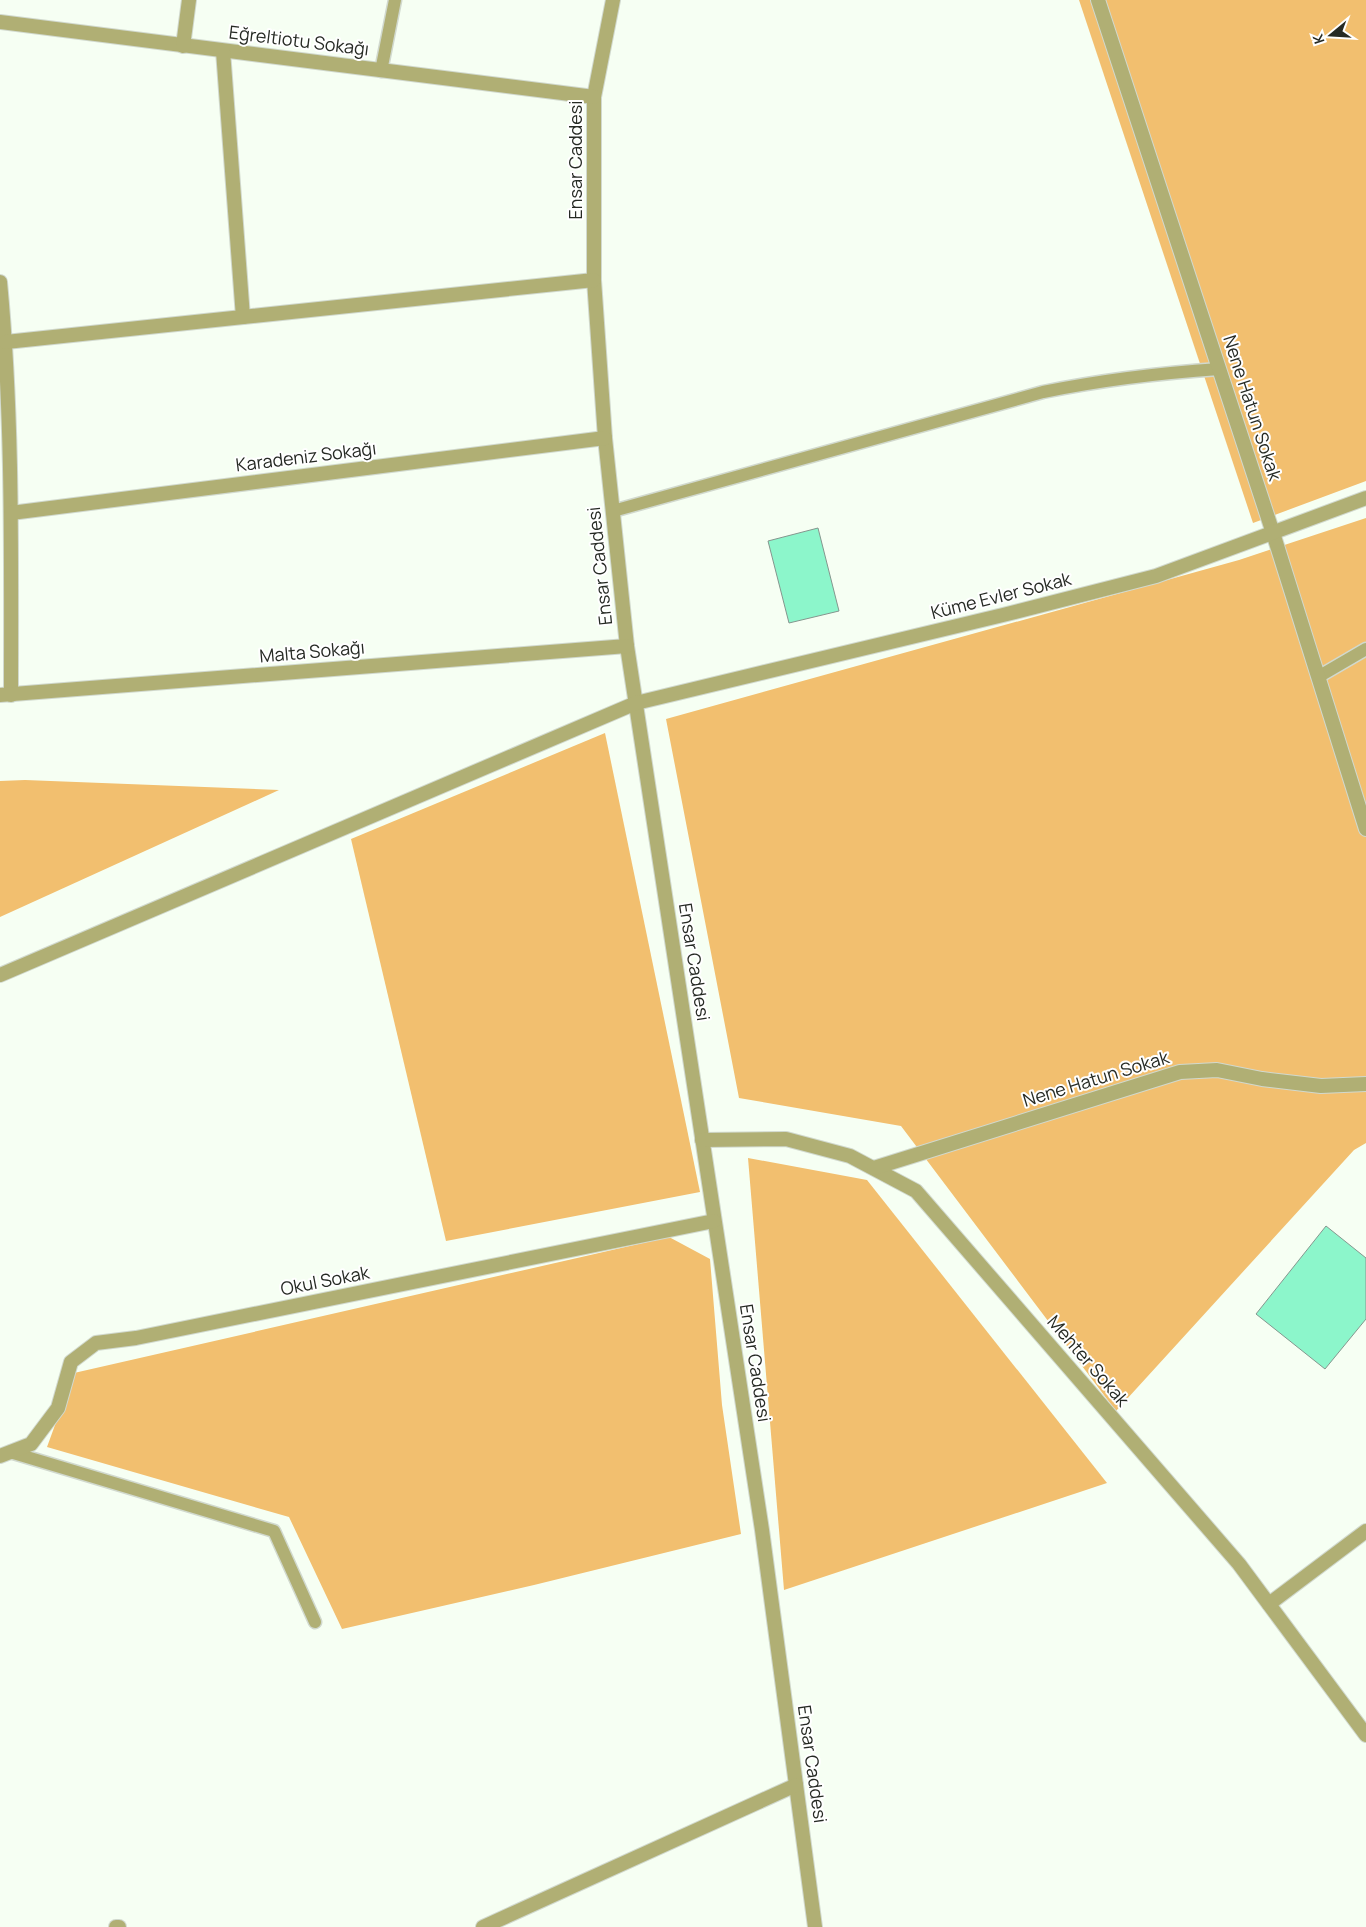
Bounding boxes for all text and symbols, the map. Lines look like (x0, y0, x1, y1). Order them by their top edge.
north arrow (1306, 10, 1356, 60)
street label: Eğreltiotu Sokağı (228, 20, 371, 61)
text: K (1307, 31, 1329, 46)
street label: Ensar Caddesi (563, 101, 587, 219)
street label: Nene Hatun Sokak (1218, 332, 1288, 484)
street label: Karadeniz Sokağı (234, 435, 377, 477)
street label: Ensar Caddesi (581, 506, 617, 626)
street label: Küme Evler Sokak (928, 566, 1075, 624)
street label: Malta Sokağı (258, 634, 366, 668)
street label: Ensar Caddesi (674, 901, 716, 1022)
street label: Nene Hatun Sokak (1020, 1044, 1173, 1112)
street label: Okul Sokak (278, 1259, 372, 1300)
street label: Ensar Caddesi (735, 1302, 777, 1423)
street label: Mehter Sokak (1042, 1310, 1136, 1412)
street label: Ensar Caddesi (793, 1703, 833, 1824)

